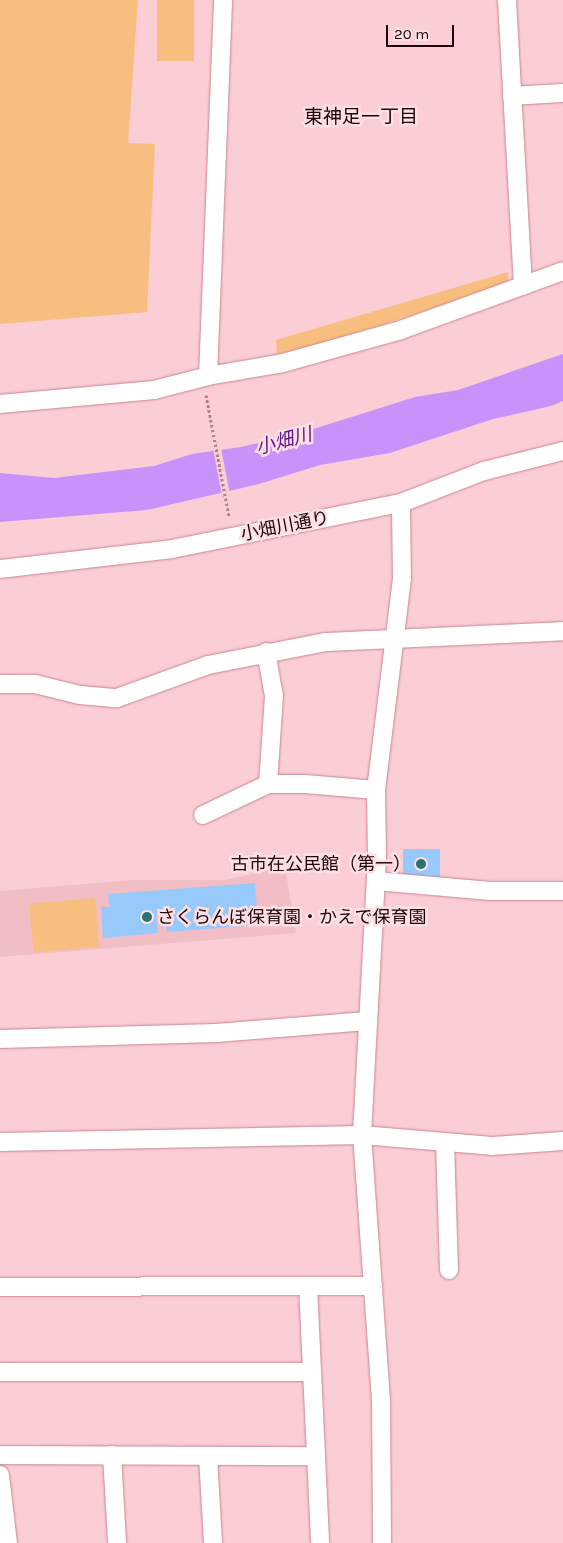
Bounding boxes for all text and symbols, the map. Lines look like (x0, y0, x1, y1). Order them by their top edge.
scale bar (388, 15, 456, 47)
text: 20 m (394, 25, 429, 43)
district label: 東神足一丁目 (304, 107, 418, 129)
water label: 小畑川 (254, 424, 314, 460)
street label: 小畑川通り (239, 507, 331, 545)
place label: 古市在公民館（第一） (231, 853, 411, 875)
marker: 古市在公民館（第一） (415, 858, 427, 870)
place label: さくらんぼ保育園・かえで保育園 (157, 906, 427, 928)
marker: さくらんぼ保育園・かえで保育園 (141, 911, 153, 923)

